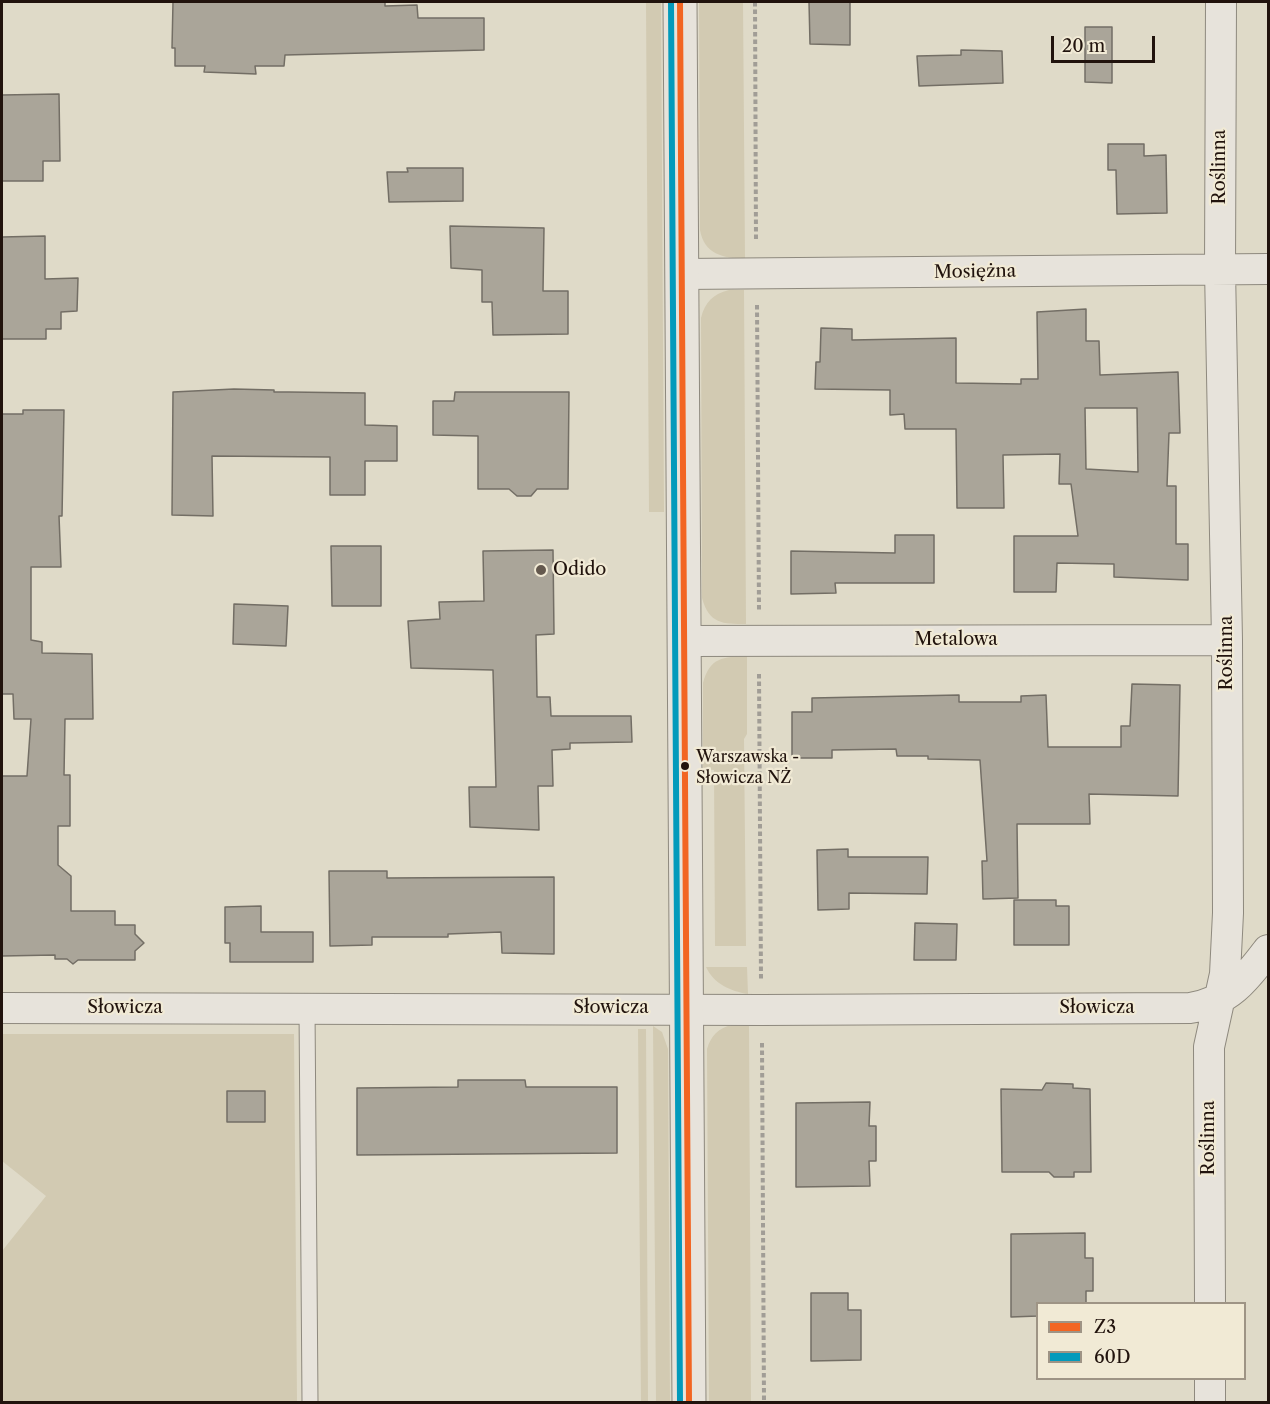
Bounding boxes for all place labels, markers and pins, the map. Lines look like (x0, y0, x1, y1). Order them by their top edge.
place label: Odido (553, 559, 606, 581)
marker: Odido (534, 563, 548, 577)
place label: Warszawska - Słowicza NŻ (696, 747, 799, 785)
marker: Warszawska - Słowicza NŻ (679, 760, 691, 772)

